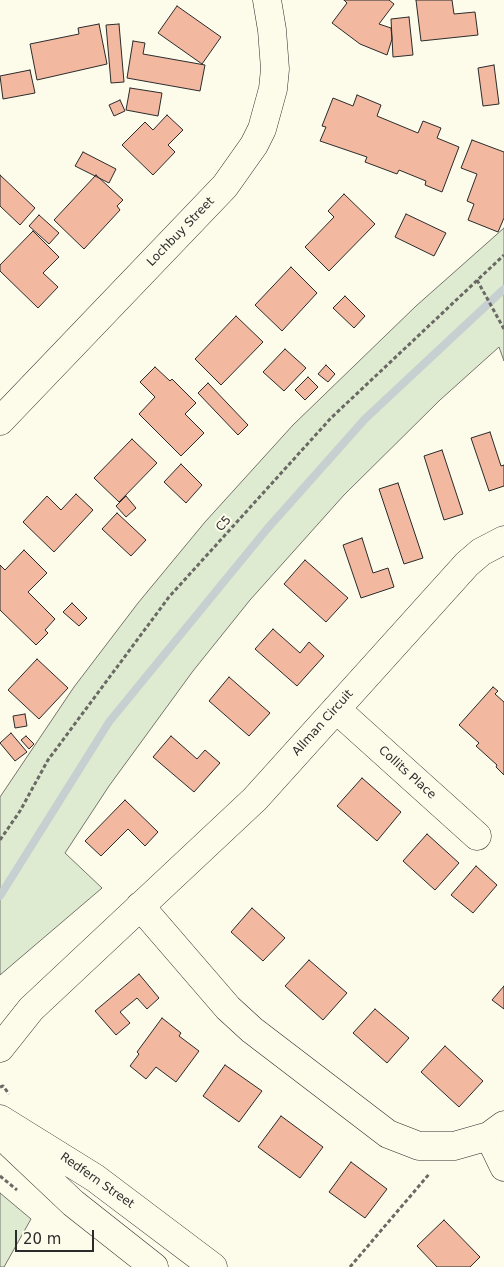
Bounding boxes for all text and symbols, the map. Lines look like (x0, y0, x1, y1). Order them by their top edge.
street label: Lochbuy Street (144, 194, 218, 270)
street label: C5 (213, 513, 235, 535)
street label: Allman Circuit (290, 687, 356, 759)
street label: Collits Place (375, 743, 439, 803)
street label: Redfern Street (57, 1150, 137, 1212)
scale bar (18, 1220, 96, 1252)
text: 20 m (23, 1230, 61, 1248)

